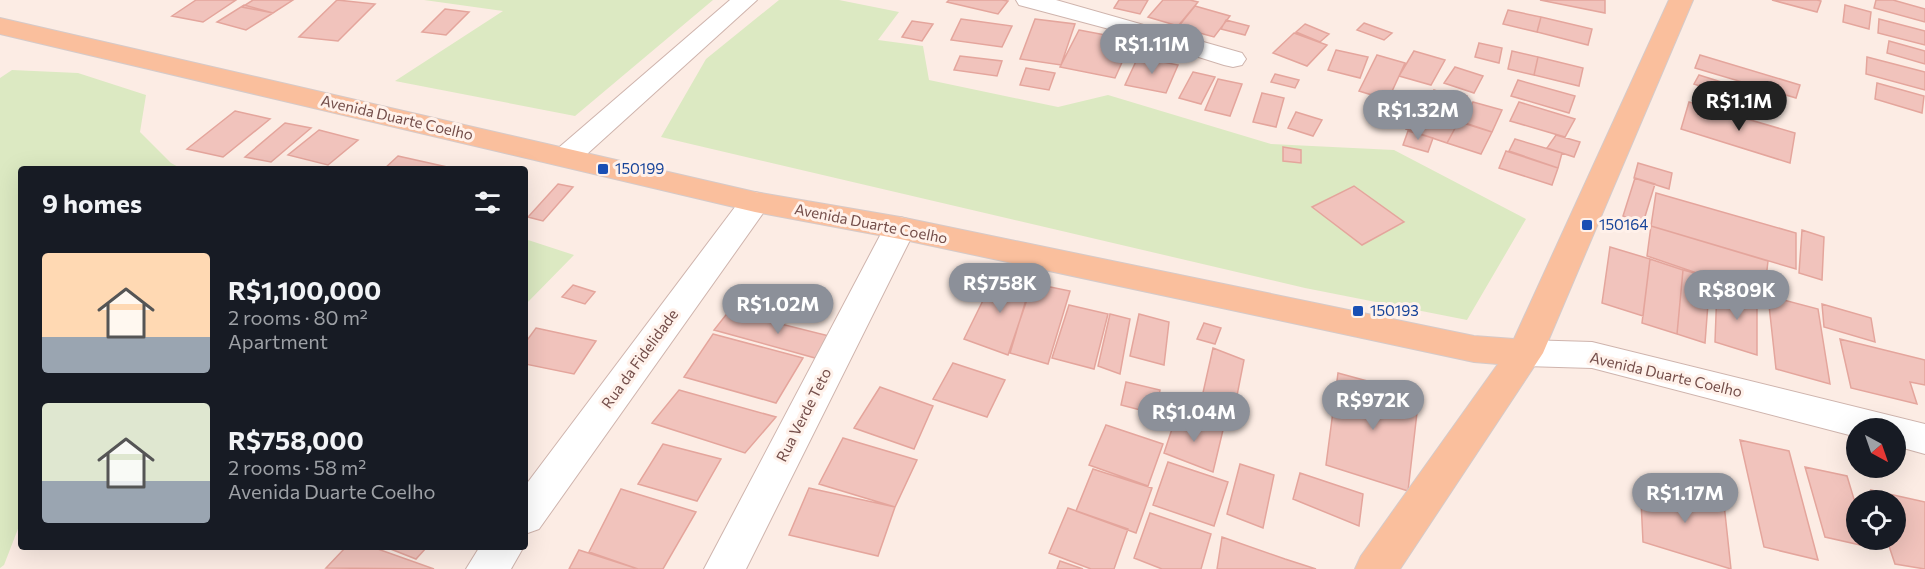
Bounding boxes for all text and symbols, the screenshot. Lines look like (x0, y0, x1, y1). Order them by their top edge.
pin: R$1.11M (1097, 24, 1207, 75)
text: R$1.11M (1114, 31, 1190, 55)
pin: R$1.1M (1690, 81, 1788, 132)
text: R$1.1M (1706, 88, 1772, 112)
pin: R$1.32M (1363, 90, 1473, 141)
street label: Avenida Duarte Coelho (319, 91, 475, 143)
text: R$1.32M (1377, 97, 1459, 121)
place label: 150199 (615, 159, 664, 177)
marker: 150199 (596, 162, 610, 176)
icon: filters (471, 186, 504, 219)
text: 9 homes (42, 187, 142, 218)
street label: Avenida Duarte Coelho (793, 199, 949, 247)
place label: 150164 (1599, 215, 1648, 233)
marker: 150164 (1580, 218, 1594, 232)
pin: R$758K (951, 263, 1049, 314)
text: R$758K (963, 270, 1037, 294)
pin: R$809K (1688, 270, 1786, 321)
text: R$1,100,000 (228, 274, 381, 305)
icon: home (90, 277, 162, 349)
text: R$809K (1698, 277, 1776, 301)
pin: R$1.02M (723, 284, 833, 335)
text: R$1.02M (736, 291, 820, 315)
place label: 150193 (1370, 301, 1419, 319)
marker: 150193 (1351, 304, 1365, 318)
text: 2 rooms · 80 m² (228, 305, 368, 329)
street label: Rua da Fidelidade (597, 305, 681, 412)
text: Apartment (228, 329, 328, 353)
street label: Avenida Duarte Coelho (1588, 348, 1744, 400)
street label: Rua Verde Teto (772, 365, 834, 464)
pin: R$972K (1324, 380, 1422, 431)
text: R$972K (1336, 387, 1410, 411)
pin: R$1.04M (1139, 392, 1249, 443)
text: R$1.04M (1152, 399, 1236, 423)
north arrow (1846, 418, 1906, 478)
map controls (1846, 418, 1906, 550)
text: R$758,000 (228, 424, 364, 455)
icon: home (90, 427, 162, 499)
text: 2 rooms · 58 m² (228, 455, 366, 479)
pin: R$1.17M (1630, 473, 1740, 524)
text: Avenida Duarte Coelho (228, 479, 435, 503)
text: R$1.17M (1646, 480, 1724, 504)
button: locate (1846, 490, 1906, 550)

